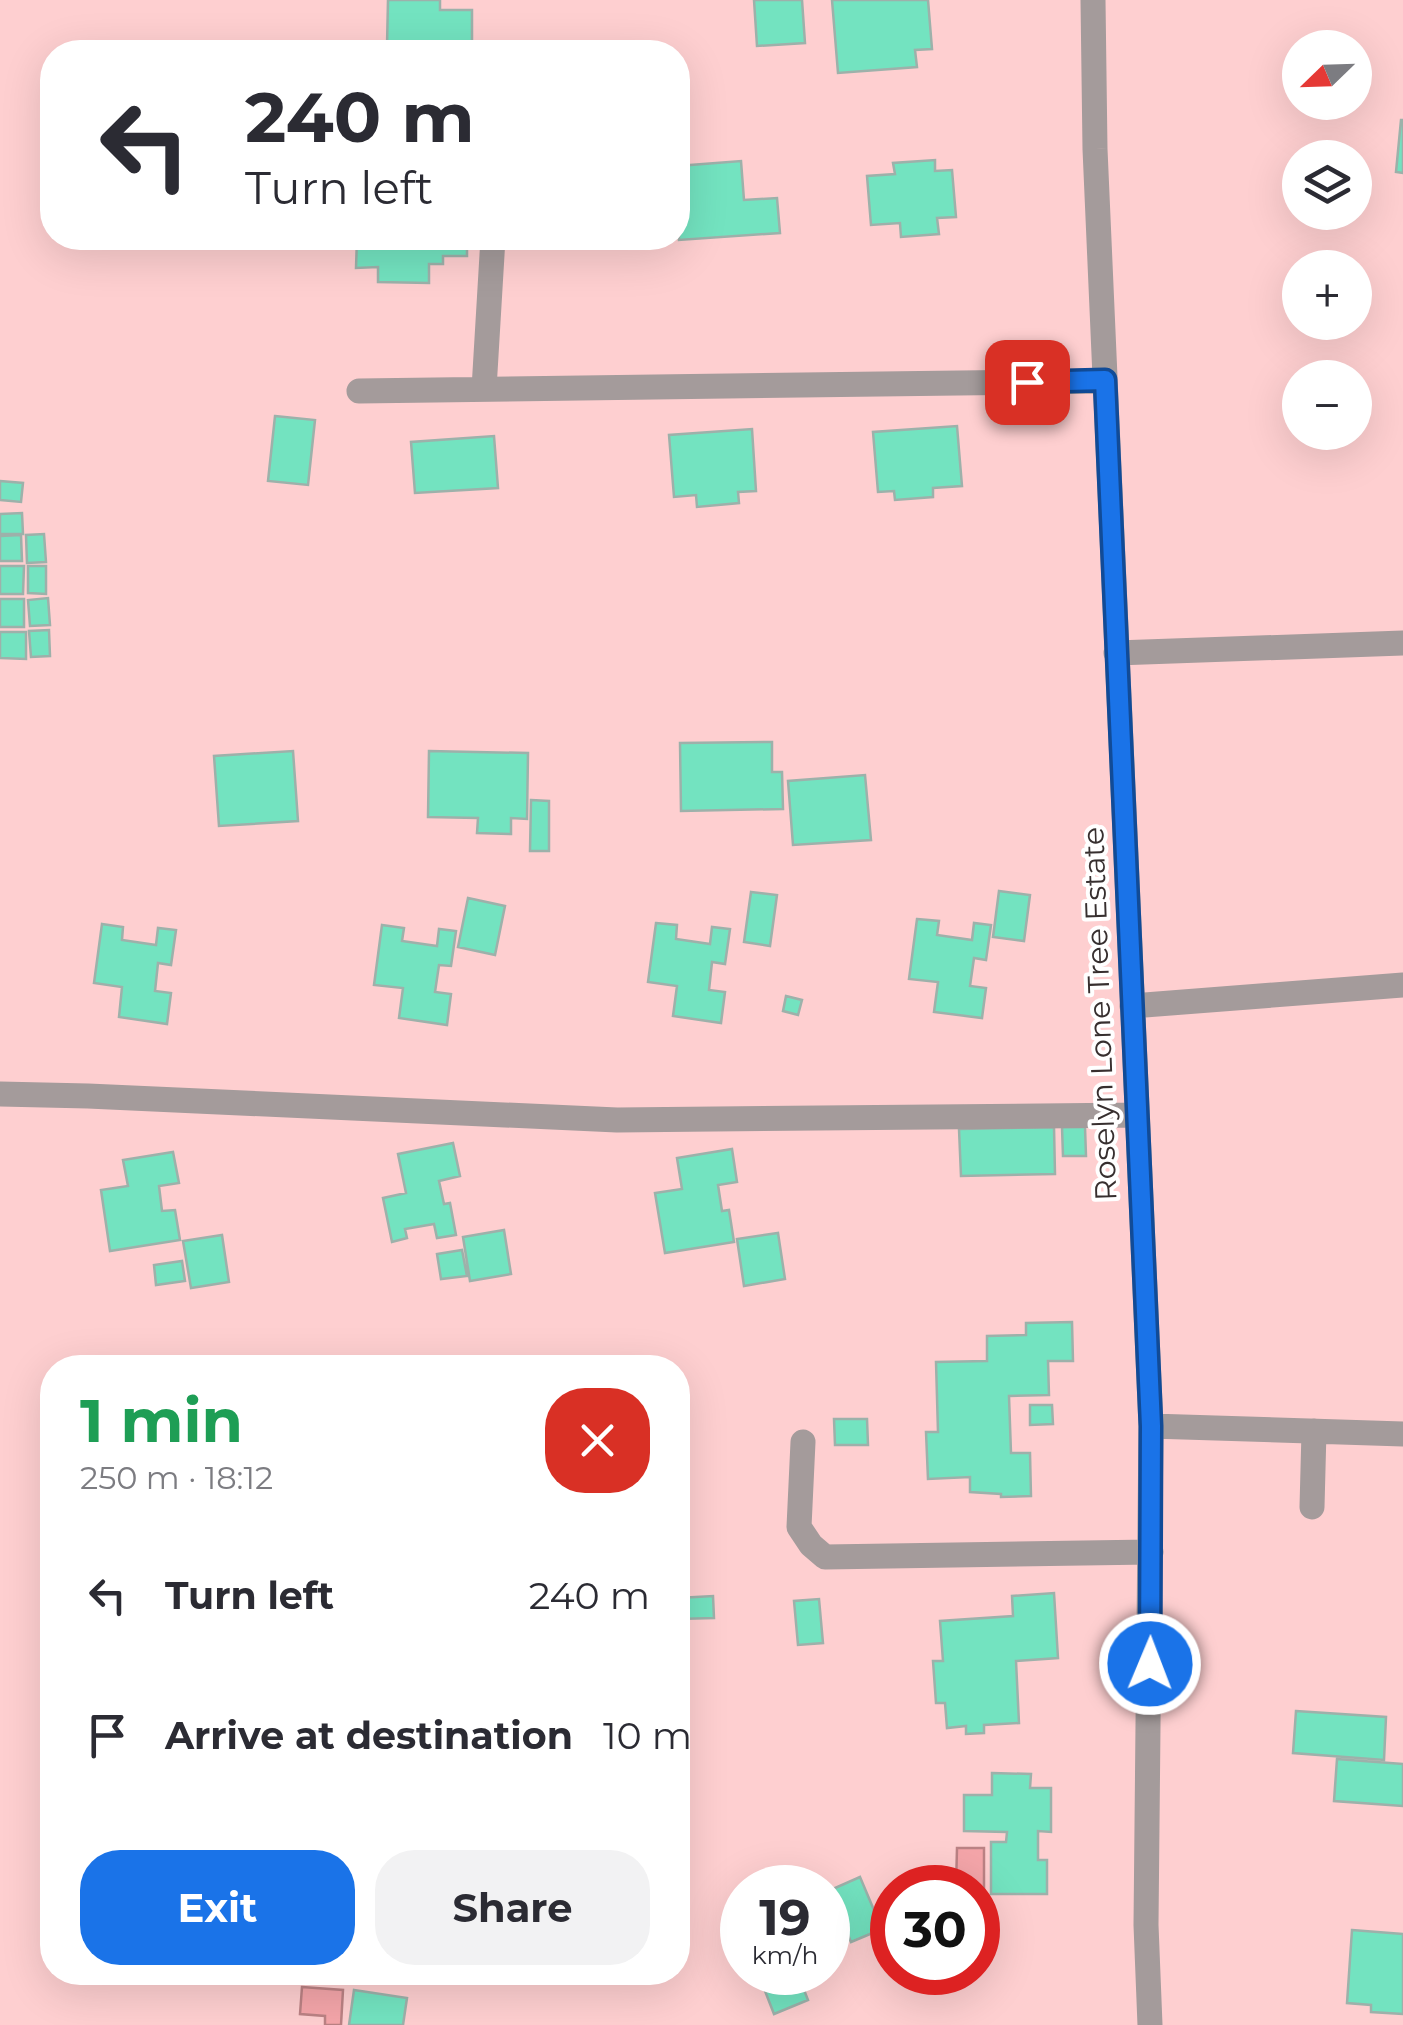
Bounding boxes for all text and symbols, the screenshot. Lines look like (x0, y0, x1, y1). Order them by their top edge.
north arrow (1282, 30, 1372, 120)
map controls (1282, 30, 1372, 450)
text: 240 m (245, 74, 475, 160)
icon: left (80, 80, 210, 210)
button: layers (1282, 140, 1372, 230)
text: Turn left (245, 160, 433, 215)
button: + (1282, 250, 1372, 340)
pin (985, 340, 1070, 425)
icon: arrive (1000, 355, 1055, 410)
button: − (1282, 360, 1372, 450)
street label: Roselyn Lone Tree Estate (1074, 826, 1125, 1202)
text: 1 min (80, 1384, 243, 1457)
button: close (545, 1388, 650, 1493)
text: 250 m · 18:12 (80, 1458, 273, 1497)
icon: left (80, 1568, 135, 1623)
text: Turn left (165, 1572, 334, 1619)
text: 240 m (529, 1572, 650, 1619)
position arrow (1098, 1612, 1202, 1716)
icon: arrive (80, 1708, 135, 1763)
text: Arrive at destination (165, 1712, 573, 1759)
text: 10 m (603, 1712, 692, 1759)
button: Exit (80, 1850, 355, 1965)
button: Share (375, 1850, 650, 1965)
speed limit sign: 30 (870, 1865, 1000, 1995)
text: 19 (759, 1887, 811, 1948)
text: km/h (752, 1940, 818, 1970)

